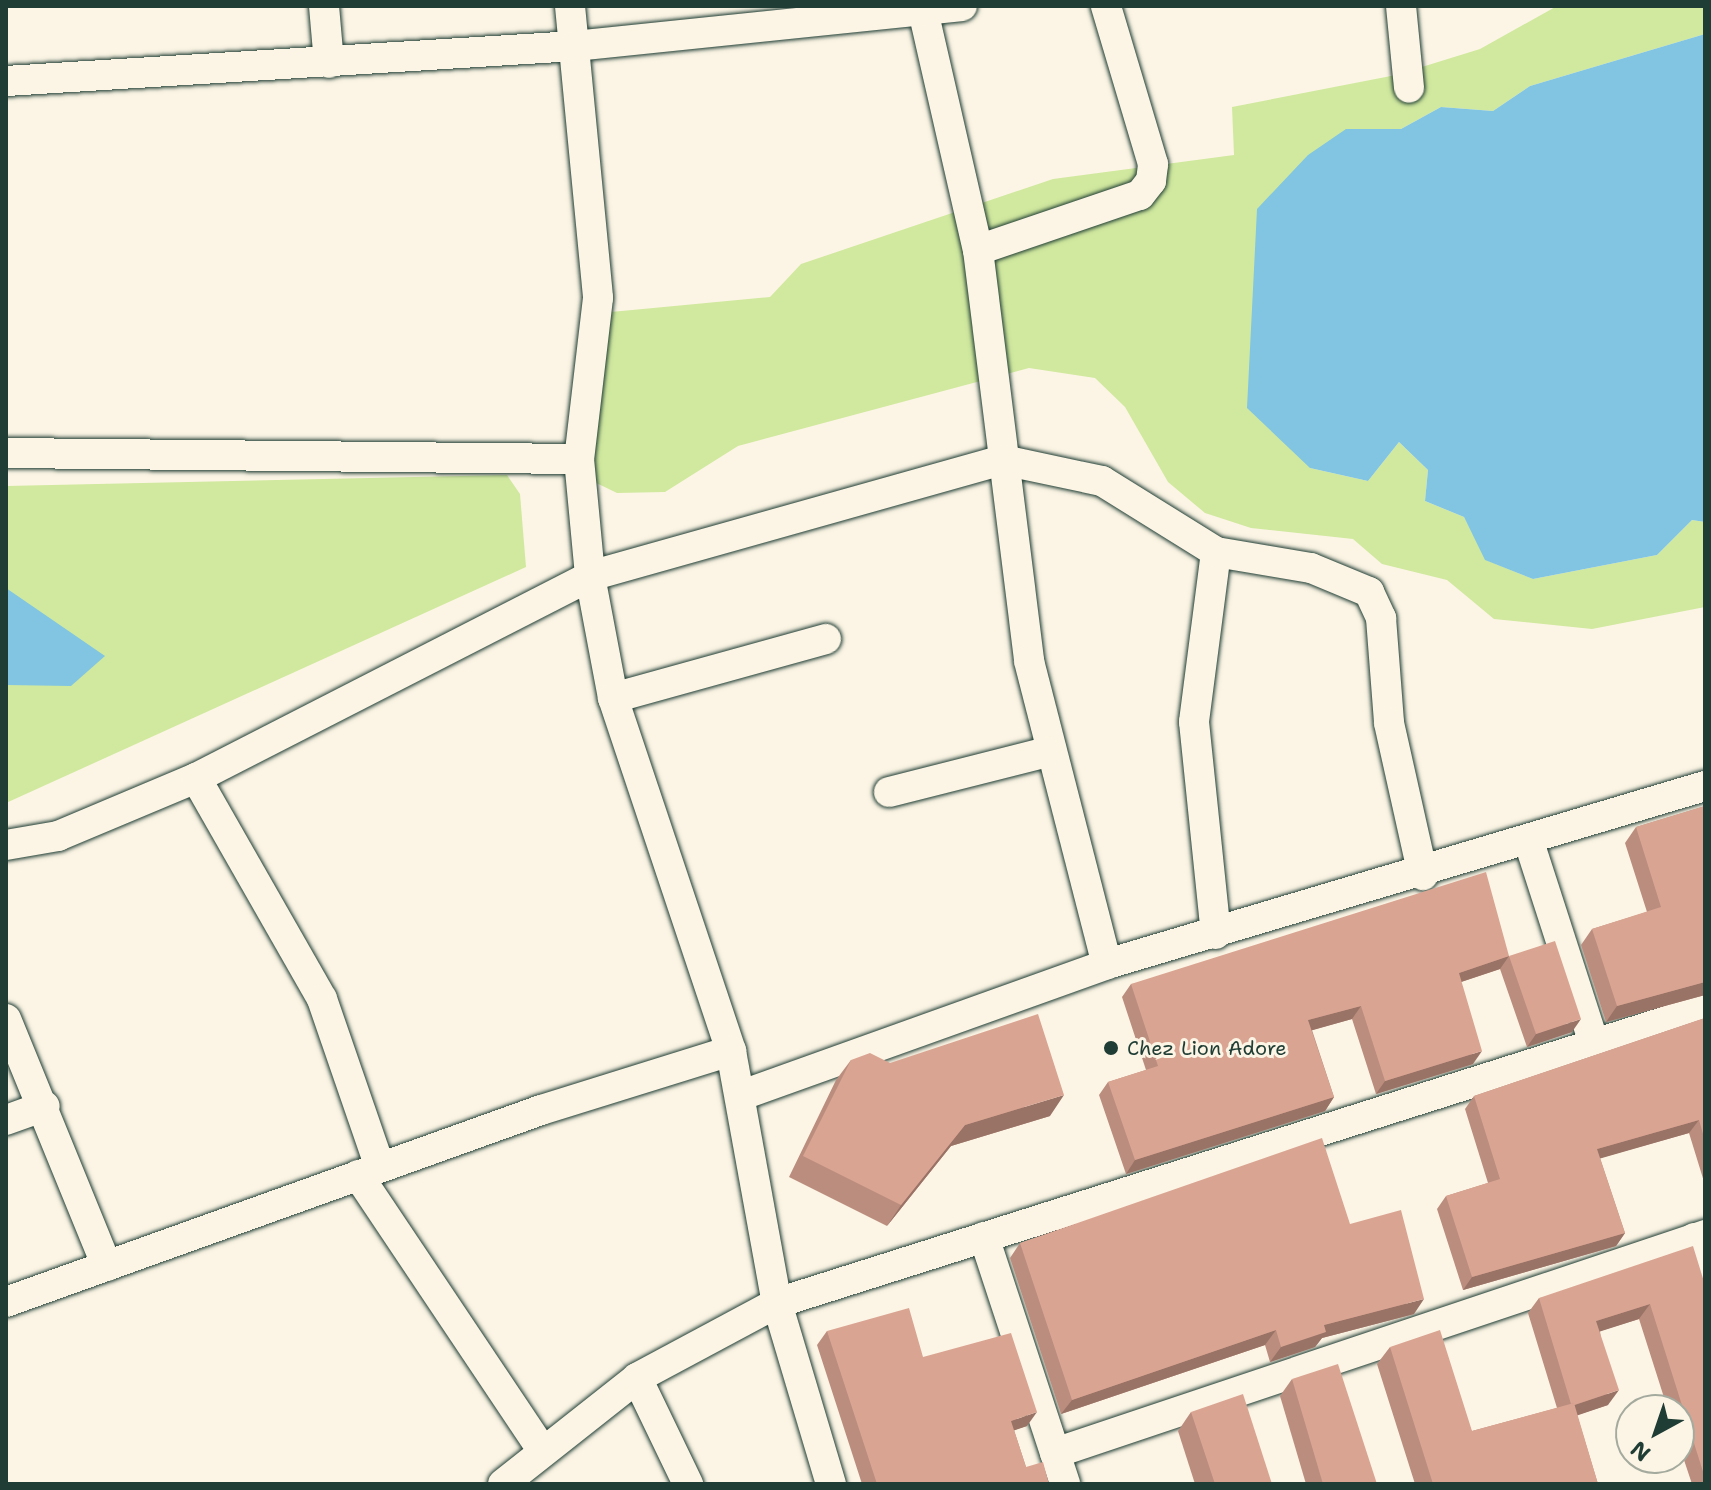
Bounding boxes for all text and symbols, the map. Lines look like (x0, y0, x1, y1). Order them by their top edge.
place label: Chez Lion Adore (1127, 1036, 1287, 1060)
marker: Chez Lion Adore (1102, 1039, 1120, 1057)
north arrow (1615, 1394, 1695, 1474)
text: N (1625, 1435, 1657, 1468)

